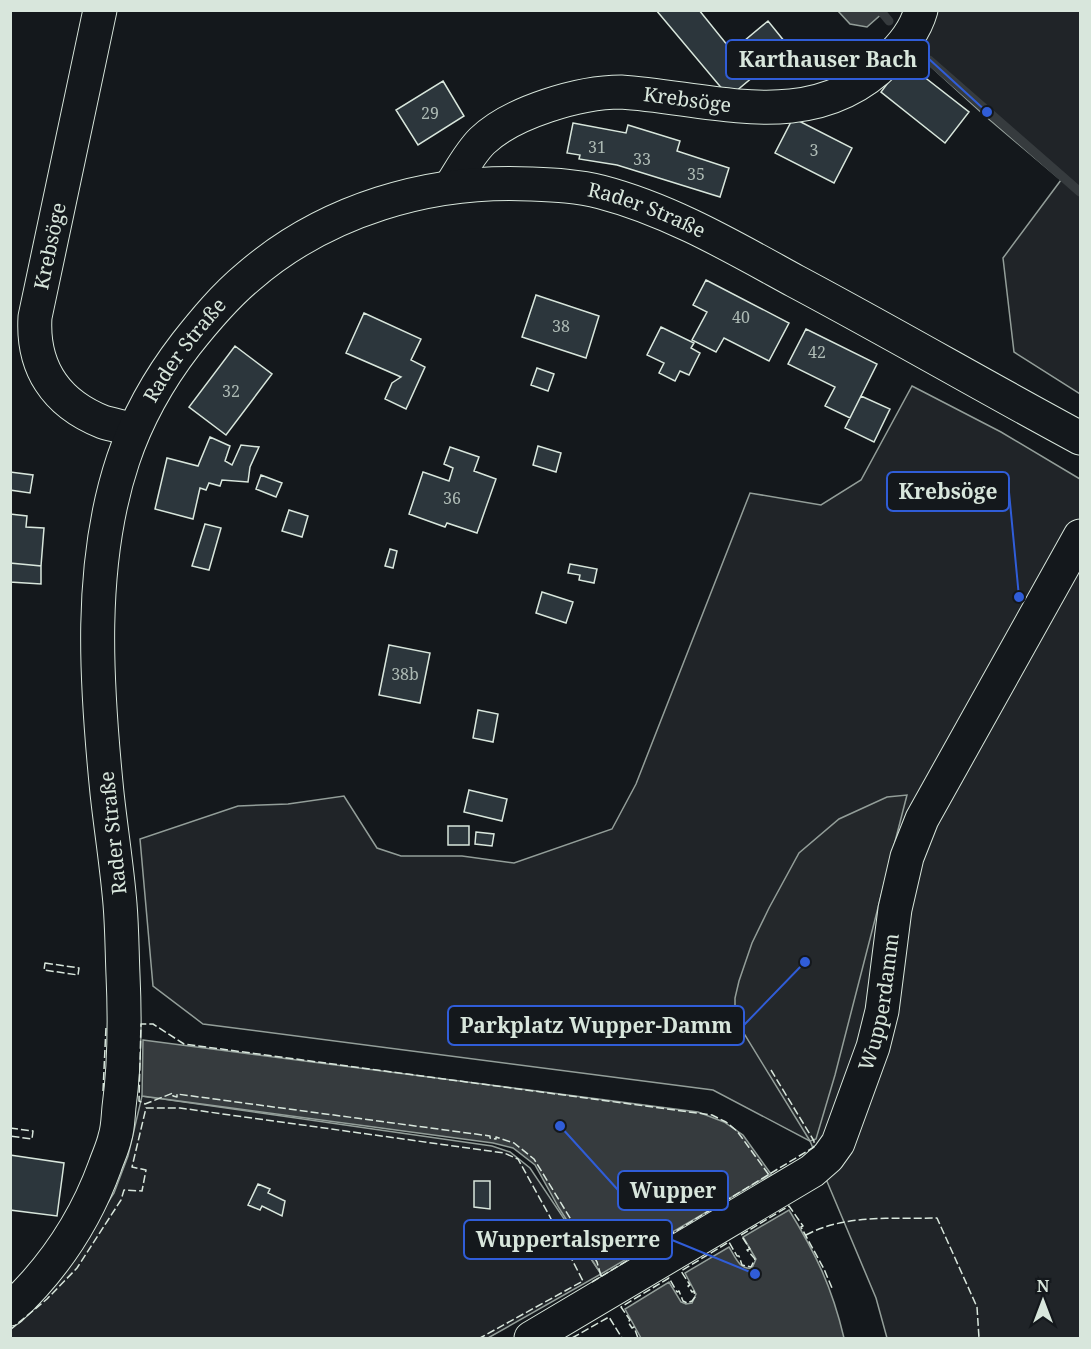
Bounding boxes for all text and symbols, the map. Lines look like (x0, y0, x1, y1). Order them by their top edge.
callout: Karthauser Bach (726, 40, 929, 79)
text: Karthauser Bach (739, 45, 917, 73)
street label: Krebsöge (642, 80, 733, 118)
house number: 29 (421, 102, 439, 124)
house number: 31 (588, 136, 606, 158)
house number: 3 (810, 139, 819, 161)
house number: 33 (633, 148, 651, 170)
house number: 35 (687, 163, 705, 185)
street label: Rader Straße (586, 175, 710, 244)
street label: Krebsöge (27, 200, 72, 292)
street label: Rader Straße (137, 292, 232, 407)
house number: 40 (732, 306, 750, 328)
house number: 38 (552, 315, 570, 337)
house number: 42 (808, 341, 826, 363)
house number: 32 (222, 380, 240, 402)
callout: Krebsöge (887, 472, 1009, 511)
text: Krebsöge (899, 477, 997, 505)
house number: 36 (443, 487, 461, 509)
house number: 38b (391, 663, 419, 685)
street label: Rader Straße (93, 770, 132, 896)
street label: Wupperdamm (851, 932, 905, 1074)
callout: Parkplatz Wupper-Damm (448, 1006, 744, 1045)
text: Parkplatz Wupper-Damm (460, 1011, 732, 1039)
callout: Wupper (618, 1171, 728, 1210)
text: Wupper (630, 1176, 716, 1204)
callout: Wuppertalsperre (464, 1220, 672, 1259)
text: Wuppertalsperre (476, 1225, 660, 1253)
north arrow (1013, 1271, 1073, 1331)
text: N (1037, 1275, 1050, 1297)

